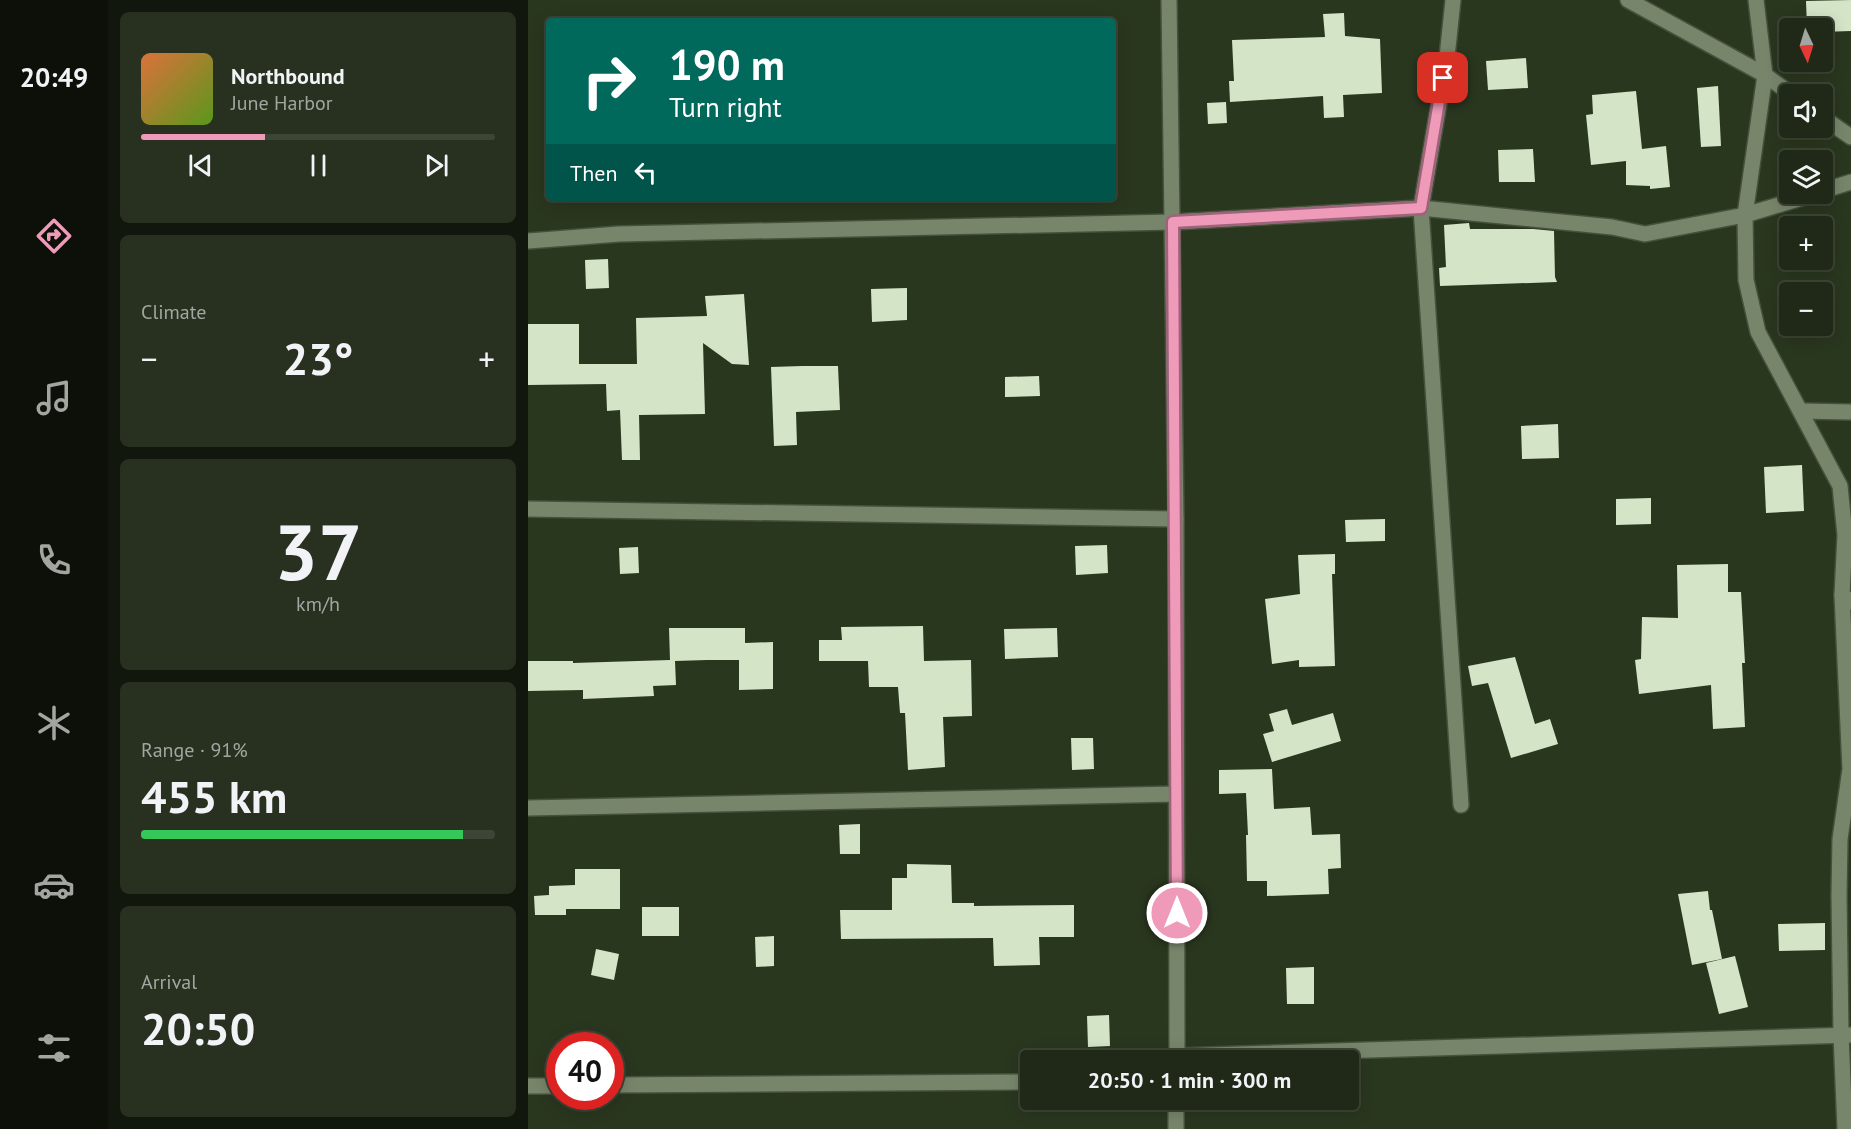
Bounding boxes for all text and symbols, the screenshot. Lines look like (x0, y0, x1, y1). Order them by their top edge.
north arrow (1779, 18, 1833, 72)
map controls (1779, 18, 1833, 336)
text: 190 m (669, 37, 785, 92)
icon: right (570, 42, 648, 120)
pin (1417, 52, 1468, 103)
text: 20:49 (20, 60, 88, 94)
icon: arrive (1426, 61, 1459, 94)
text: Northbound (231, 62, 345, 90)
button: sound (1779, 84, 1833, 138)
text: June Harbor (231, 90, 333, 116)
text: Turn right (669, 90, 782, 124)
icon: previous (184, 149, 217, 182)
icon: pause (302, 149, 335, 182)
icon: next (420, 149, 453, 182)
button: layers (1779, 150, 1833, 204)
icon: left (629, 156, 662, 189)
text: Then (570, 159, 617, 187)
icon: directions (33, 215, 75, 257)
button: + (1779, 216, 1833, 270)
button: − (1779, 282, 1833, 336)
text: Climate (141, 299, 207, 325)
text: 23° (283, 329, 353, 387)
text: − (141, 337, 158, 380)
text: + (478, 337, 495, 380)
icon: music (33, 377, 75, 419)
text: 37 (274, 501, 362, 602)
icon: phone (33, 539, 75, 581)
text: km/h (296, 591, 340, 617)
icon: climate (33, 702, 75, 744)
text: Range · 91% (141, 737, 248, 763)
text: 455 km (141, 767, 287, 825)
icon: car (33, 864, 75, 906)
position arrow (1145, 881, 1209, 945)
text: Arrival (141, 969, 197, 995)
text: 20:50 (141, 999, 255, 1057)
icon: filters (33, 1027, 75, 1069)
speed limit sign: 40 (546, 1032, 624, 1110)
text: 20:50 · 1 min · 300 m (1088, 1066, 1291, 1094)

